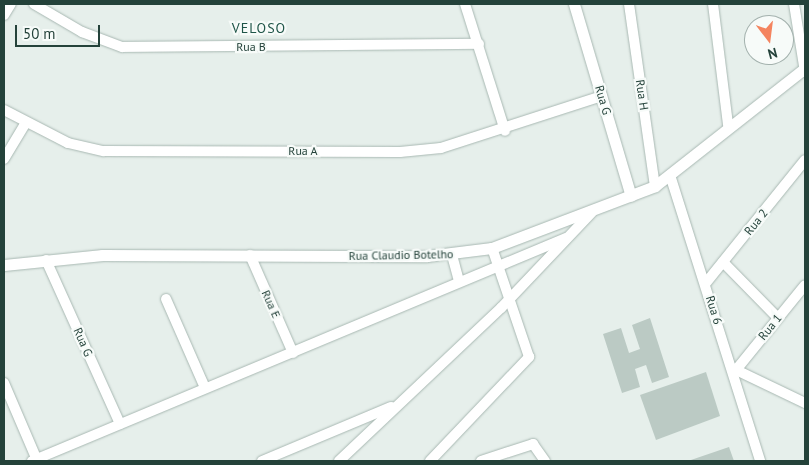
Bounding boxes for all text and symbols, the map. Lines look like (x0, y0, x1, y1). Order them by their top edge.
scale bar (18, 15, 102, 47)
north arrow (744, 15, 794, 65)
district label: VELOSO (231, 20, 287, 36)
text: 50 m (23, 24, 56, 43)
street label: Rua B (236, 40, 266, 54)
text: N (766, 44, 779, 63)
street label: Rua H (633, 79, 651, 111)
street label: Rua G (592, 84, 614, 116)
street label: Rua A (288, 144, 318, 158)
street label: Rua 2 (741, 206, 771, 238)
street label: Rua Claudio Botelho (349, 247, 453, 263)
street label: Rua E (259, 288, 283, 320)
street label: Rua 6 (703, 294, 725, 326)
street label: Rua 1 (755, 311, 785, 343)
street label: Rua G (70, 325, 96, 359)

